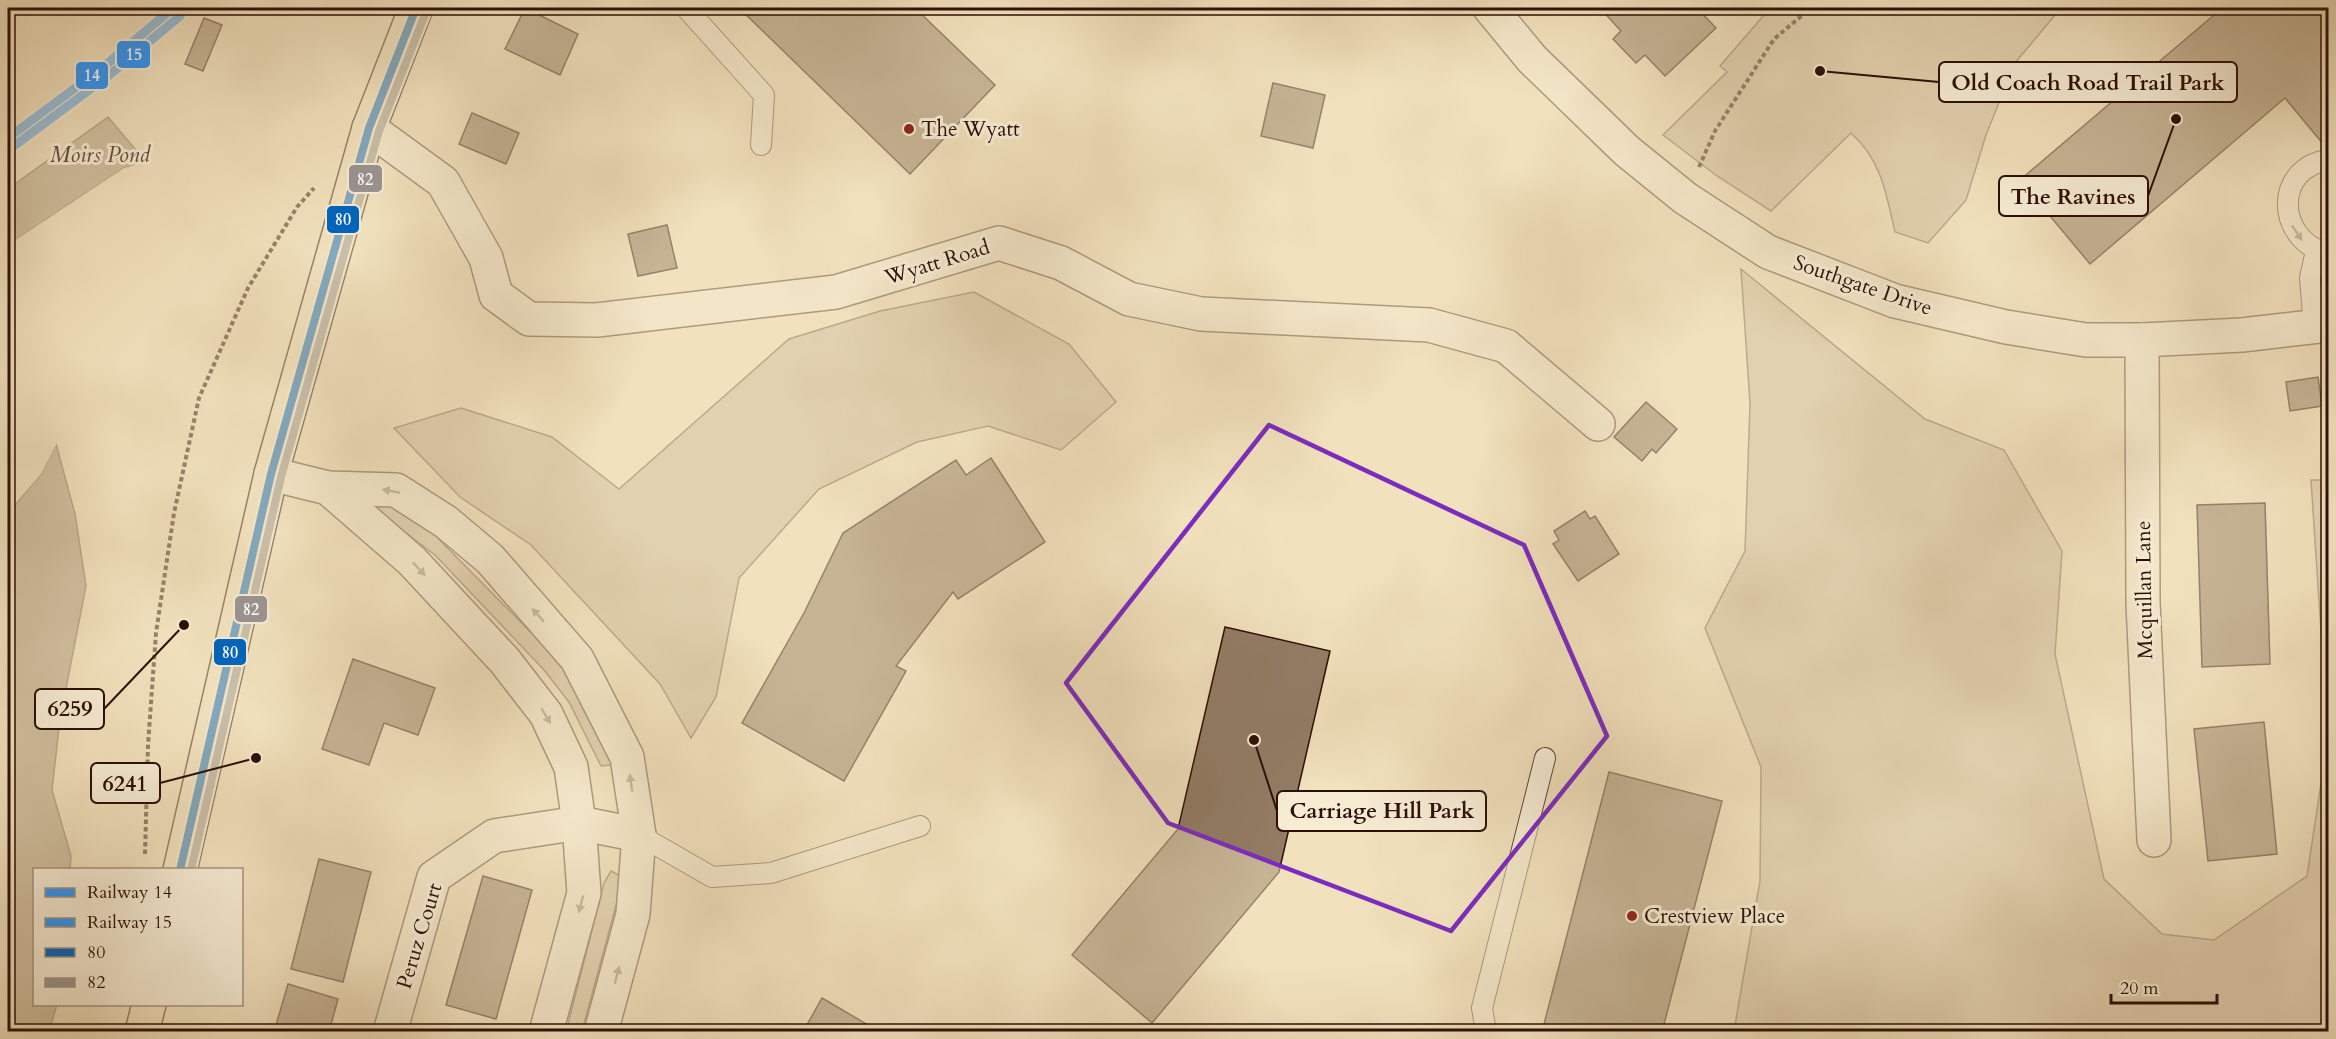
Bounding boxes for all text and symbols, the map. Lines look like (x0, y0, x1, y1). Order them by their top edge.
line badge: 15 (116, 40, 151, 69)
text: 15 (126, 44, 142, 66)
line badge: 14 (75, 61, 109, 90)
callout: Old Coach Road Trail Park (1939, 62, 2237, 102)
text: 14 (84, 65, 100, 87)
text: Old Coach Road Trail Park (1951, 68, 2225, 98)
place label: The Wyatt (921, 115, 1020, 144)
marker: The Wyatt (902, 122, 916, 136)
water label: Moirs Pond (50, 140, 152, 170)
line badge: 82 (348, 164, 383, 193)
text: 82 (357, 169, 373, 191)
callout: The Ravines (1999, 176, 2148, 216)
text: The Ravines (2011, 182, 2135, 212)
line badge: 80 (326, 205, 360, 234)
text: 80 (335, 209, 351, 231)
one-way arrow (2291, 225, 2302, 241)
street label: Wyatt Road (880, 233, 993, 292)
street label: Southgate Drive (1790, 248, 1936, 323)
one-way arrow (381, 486, 400, 495)
street label: Mcquillan Lane (2129, 520, 2160, 660)
one-way arrow (412, 561, 426, 576)
line badge: 82 (234, 595, 268, 623)
text: 82 (243, 599, 259, 621)
one-way arrow (532, 607, 545, 623)
line badge: 80 (213, 638, 247, 666)
text: 80 (222, 642, 238, 664)
callout: 6259 (35, 689, 104, 729)
text: 6259 (47, 694, 93, 724)
one-way arrow (541, 708, 551, 725)
callout: 6241 (91, 763, 160, 803)
text: 6241 (102, 769, 148, 799)
one-way arrow (627, 773, 636, 792)
callout: Carriage Hill Park (1277, 791, 1486, 831)
text: Carriage Hill Park (1289, 796, 1475, 826)
legend (33, 868, 243, 1006)
street label: Peruz Court (390, 879, 449, 993)
text: Railway 14 (87, 880, 172, 905)
one-way arrow (576, 895, 585, 913)
place label: Crestview Place (1644, 902, 1785, 931)
marker: Crestview Place (1625, 909, 1639, 923)
text: Railway 15 (87, 910, 172, 935)
text: 80 (87, 940, 105, 965)
one-way arrow (612, 966, 622, 984)
scale bar (2111, 967, 2218, 1005)
text: 82 (87, 970, 105, 995)
text: 20 m (2120, 976, 2159, 1001)

